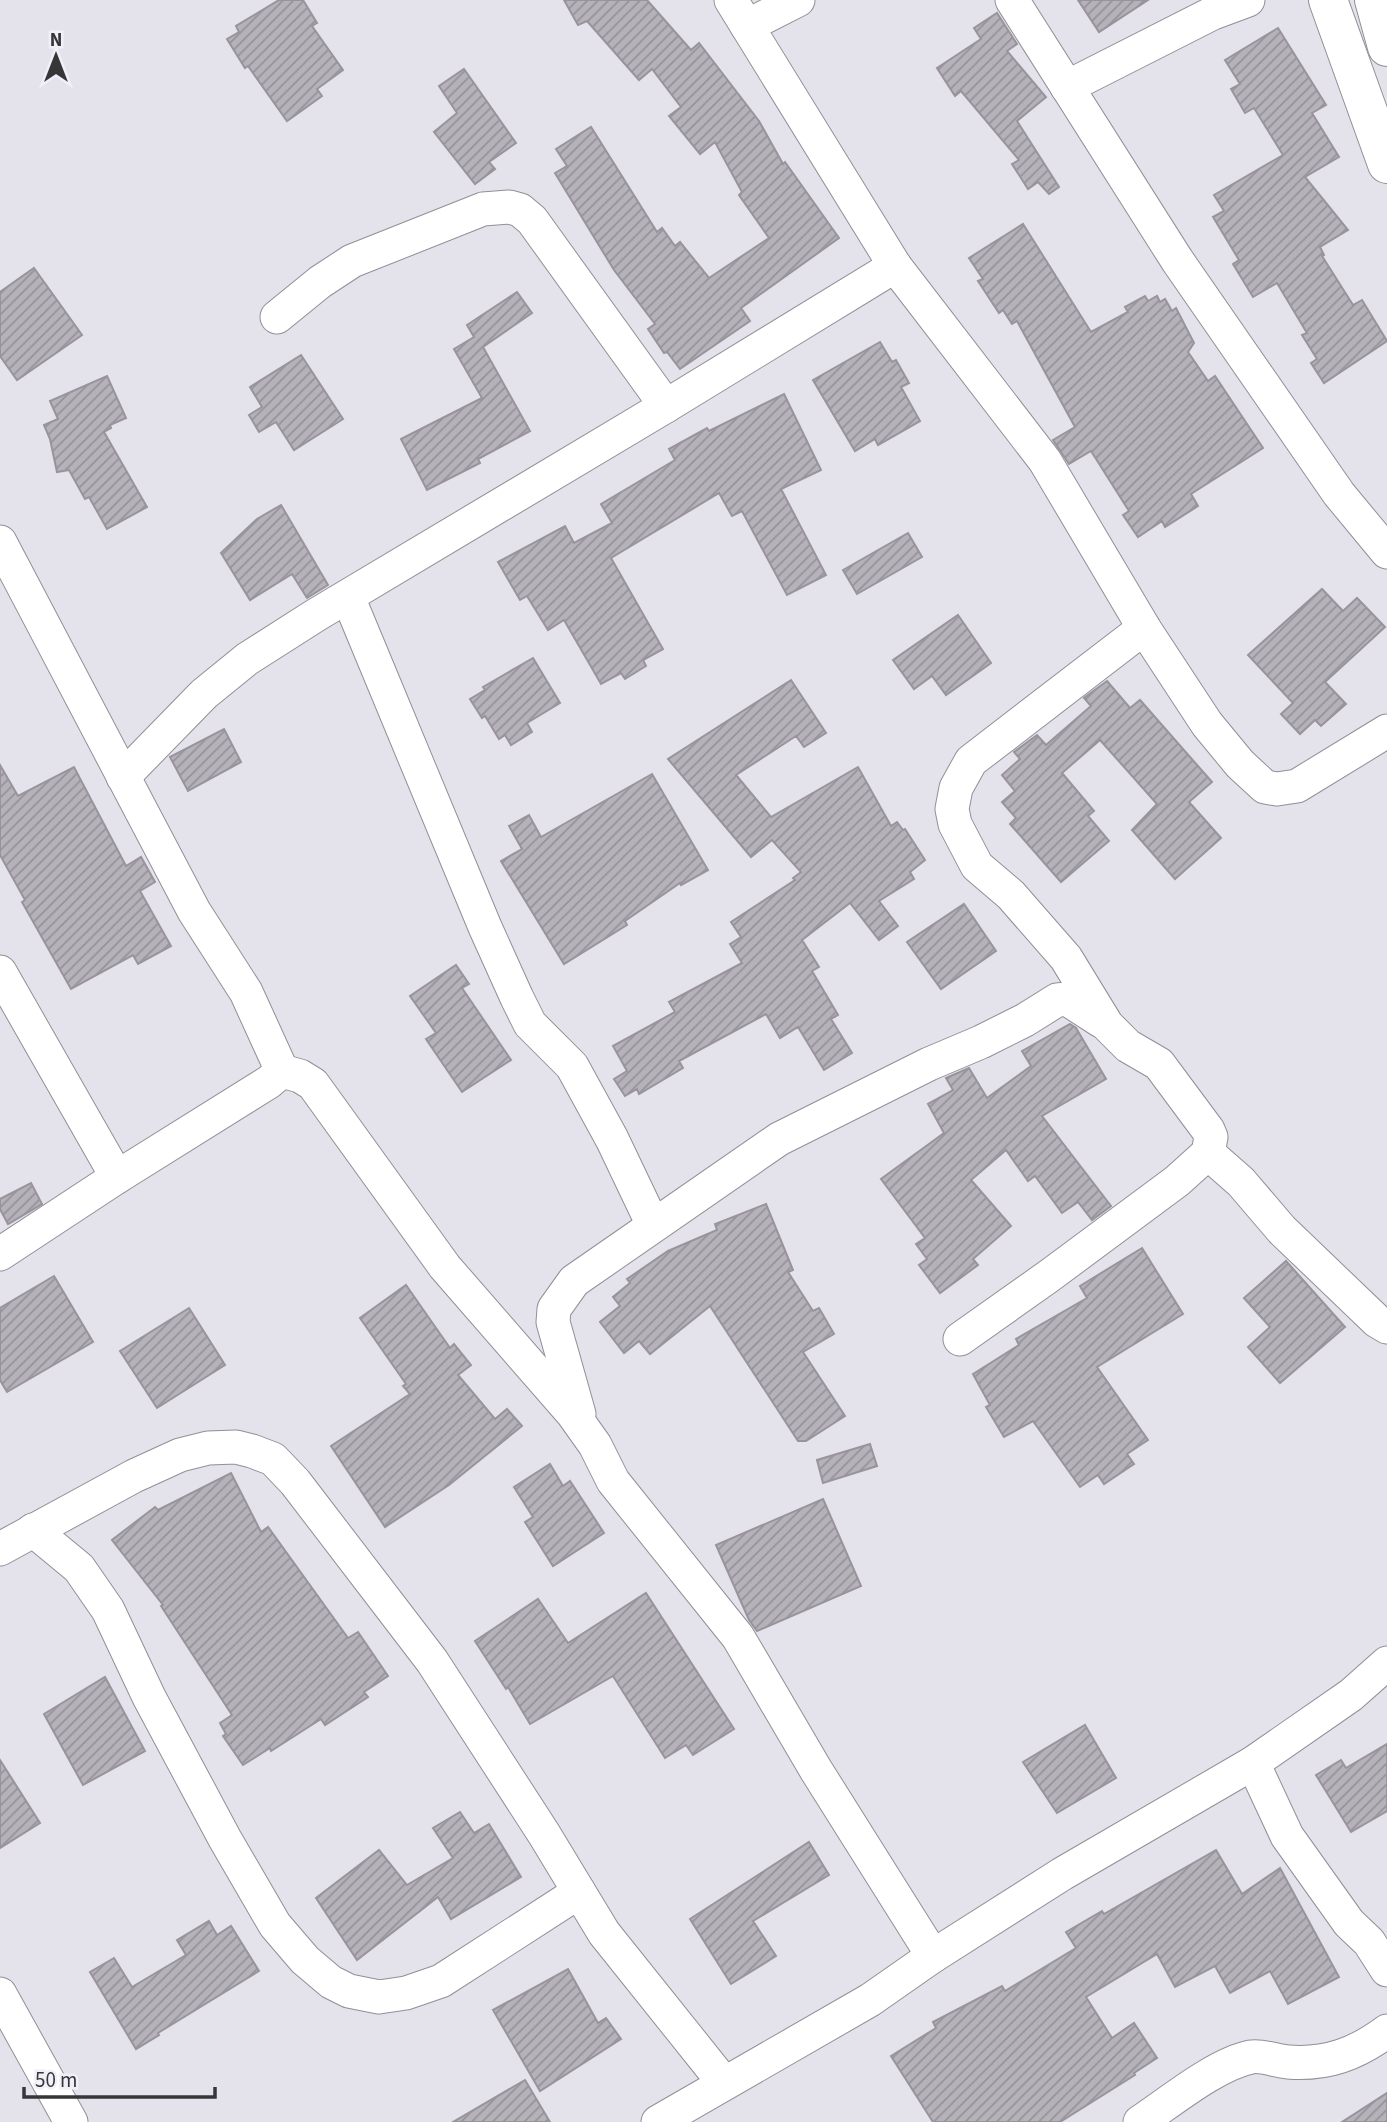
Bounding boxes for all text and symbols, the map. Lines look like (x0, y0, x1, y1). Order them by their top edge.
north arrow (21, 21, 91, 91)
text: N (50, 27, 62, 54)
scale bar (24, 2056, 215, 2100)
text: 50 m (35, 2065, 77, 2095)

